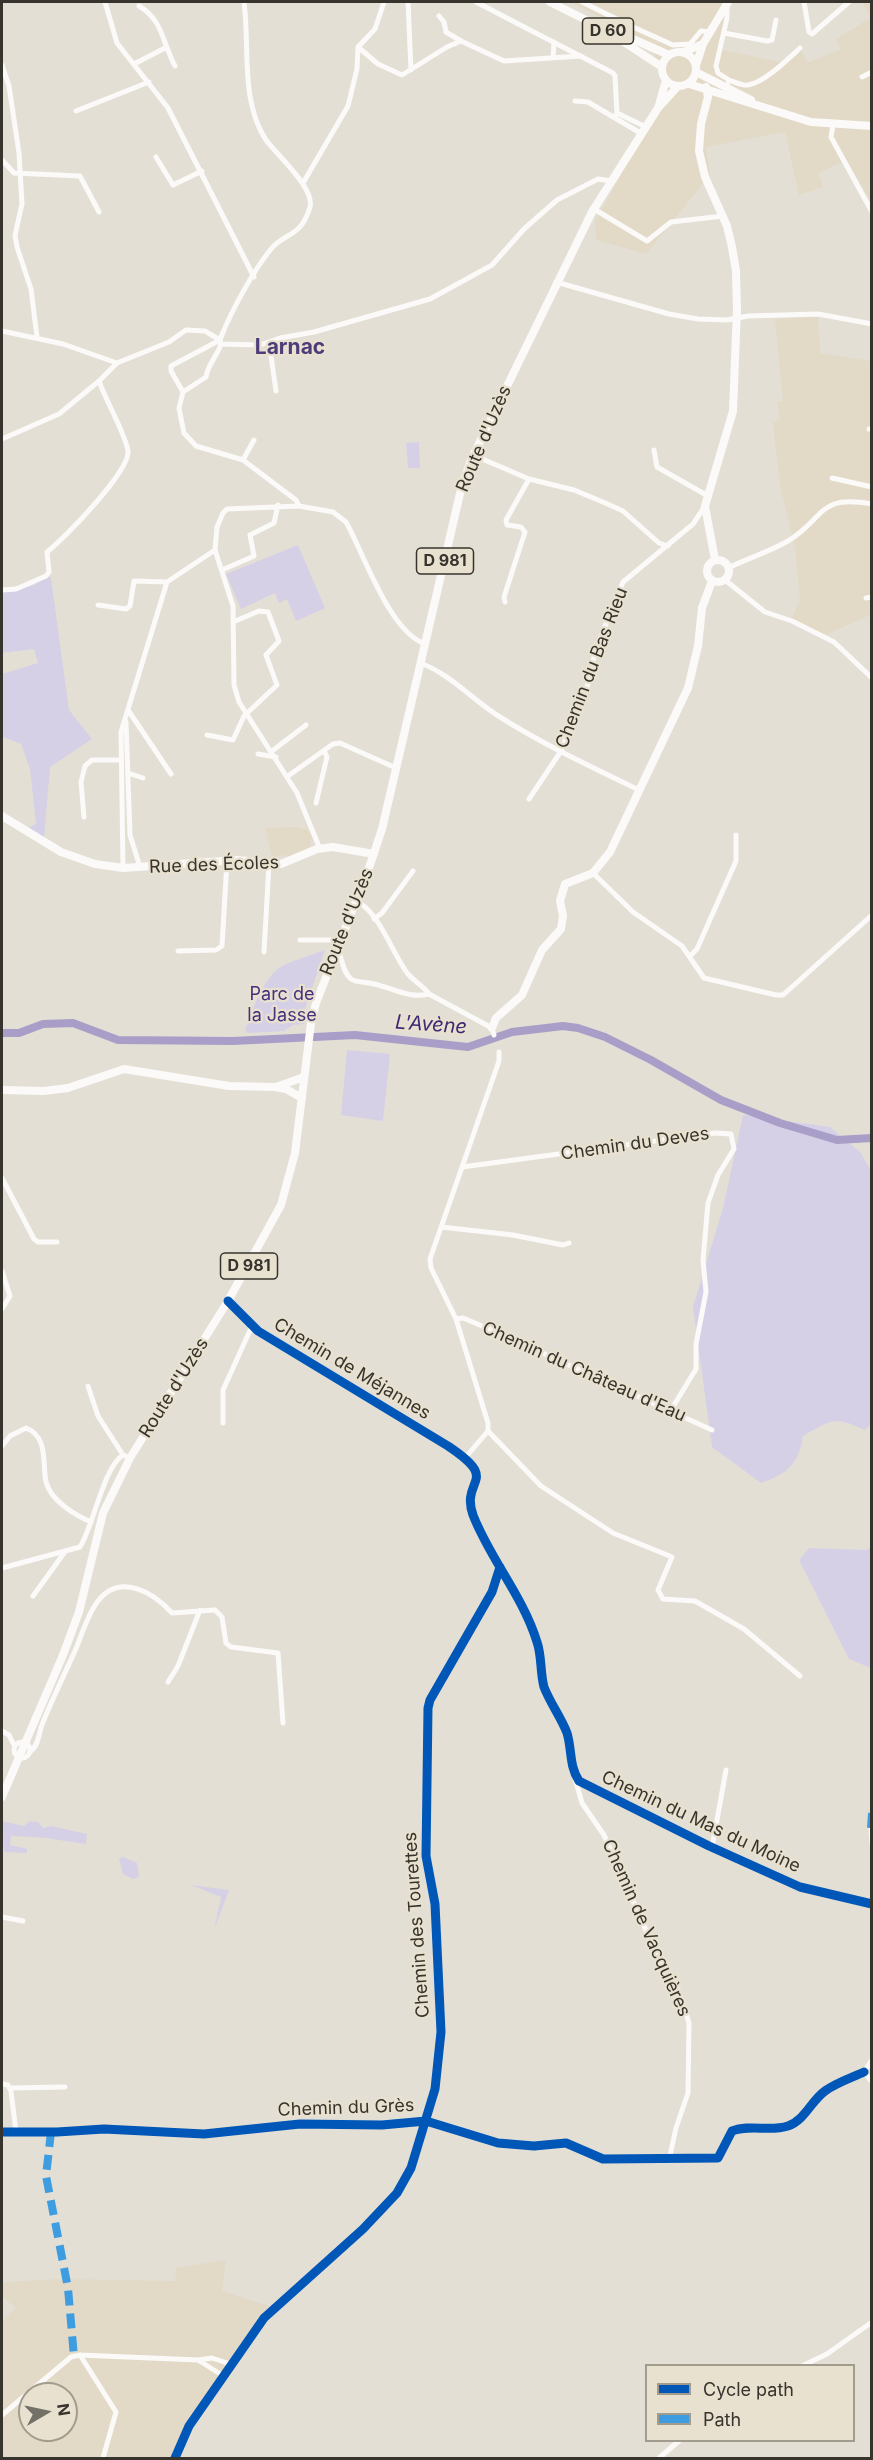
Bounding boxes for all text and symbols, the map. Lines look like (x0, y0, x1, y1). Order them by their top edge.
road number: D 60 (582, 18, 634, 44)
district label: Larnac (255, 335, 325, 361)
street label: Route d'Uzès (452, 383, 516, 495)
road number: D 981 (416, 548, 474, 574)
street label: Chemin du Bas Rieu (551, 585, 633, 751)
street label: Rue des Écoles (149, 852, 279, 878)
street label: Route d'Uzès (316, 865, 378, 979)
park label: Parc de la Jasse (247, 984, 317, 1026)
water label: L'Avène (394, 1011, 468, 1039)
street label: Chemin du Deves (559, 1123, 711, 1165)
road number: D 981 (220, 1253, 278, 1279)
street label: Chemin de Méjannes (270, 1314, 434, 1424)
street label: Chemin du Château d'Eau (479, 1317, 689, 1427)
street label: Route d'Uzès (135, 1334, 213, 1442)
street label: Chemin du Mas du Moine (598, 1766, 804, 1878)
street label: Chemin des Tourettes (400, 1831, 434, 2019)
street label: Chemin de Vacquières (597, 1836, 695, 2020)
street label: Chemin du Grès (277, 2095, 415, 2121)
legend (645, 2364, 855, 2442)
text: Cycle path (703, 2379, 794, 2400)
north arrow (18, 2382, 78, 2442)
text: N (53, 2402, 75, 2417)
text: Path (703, 2409, 741, 2430)

